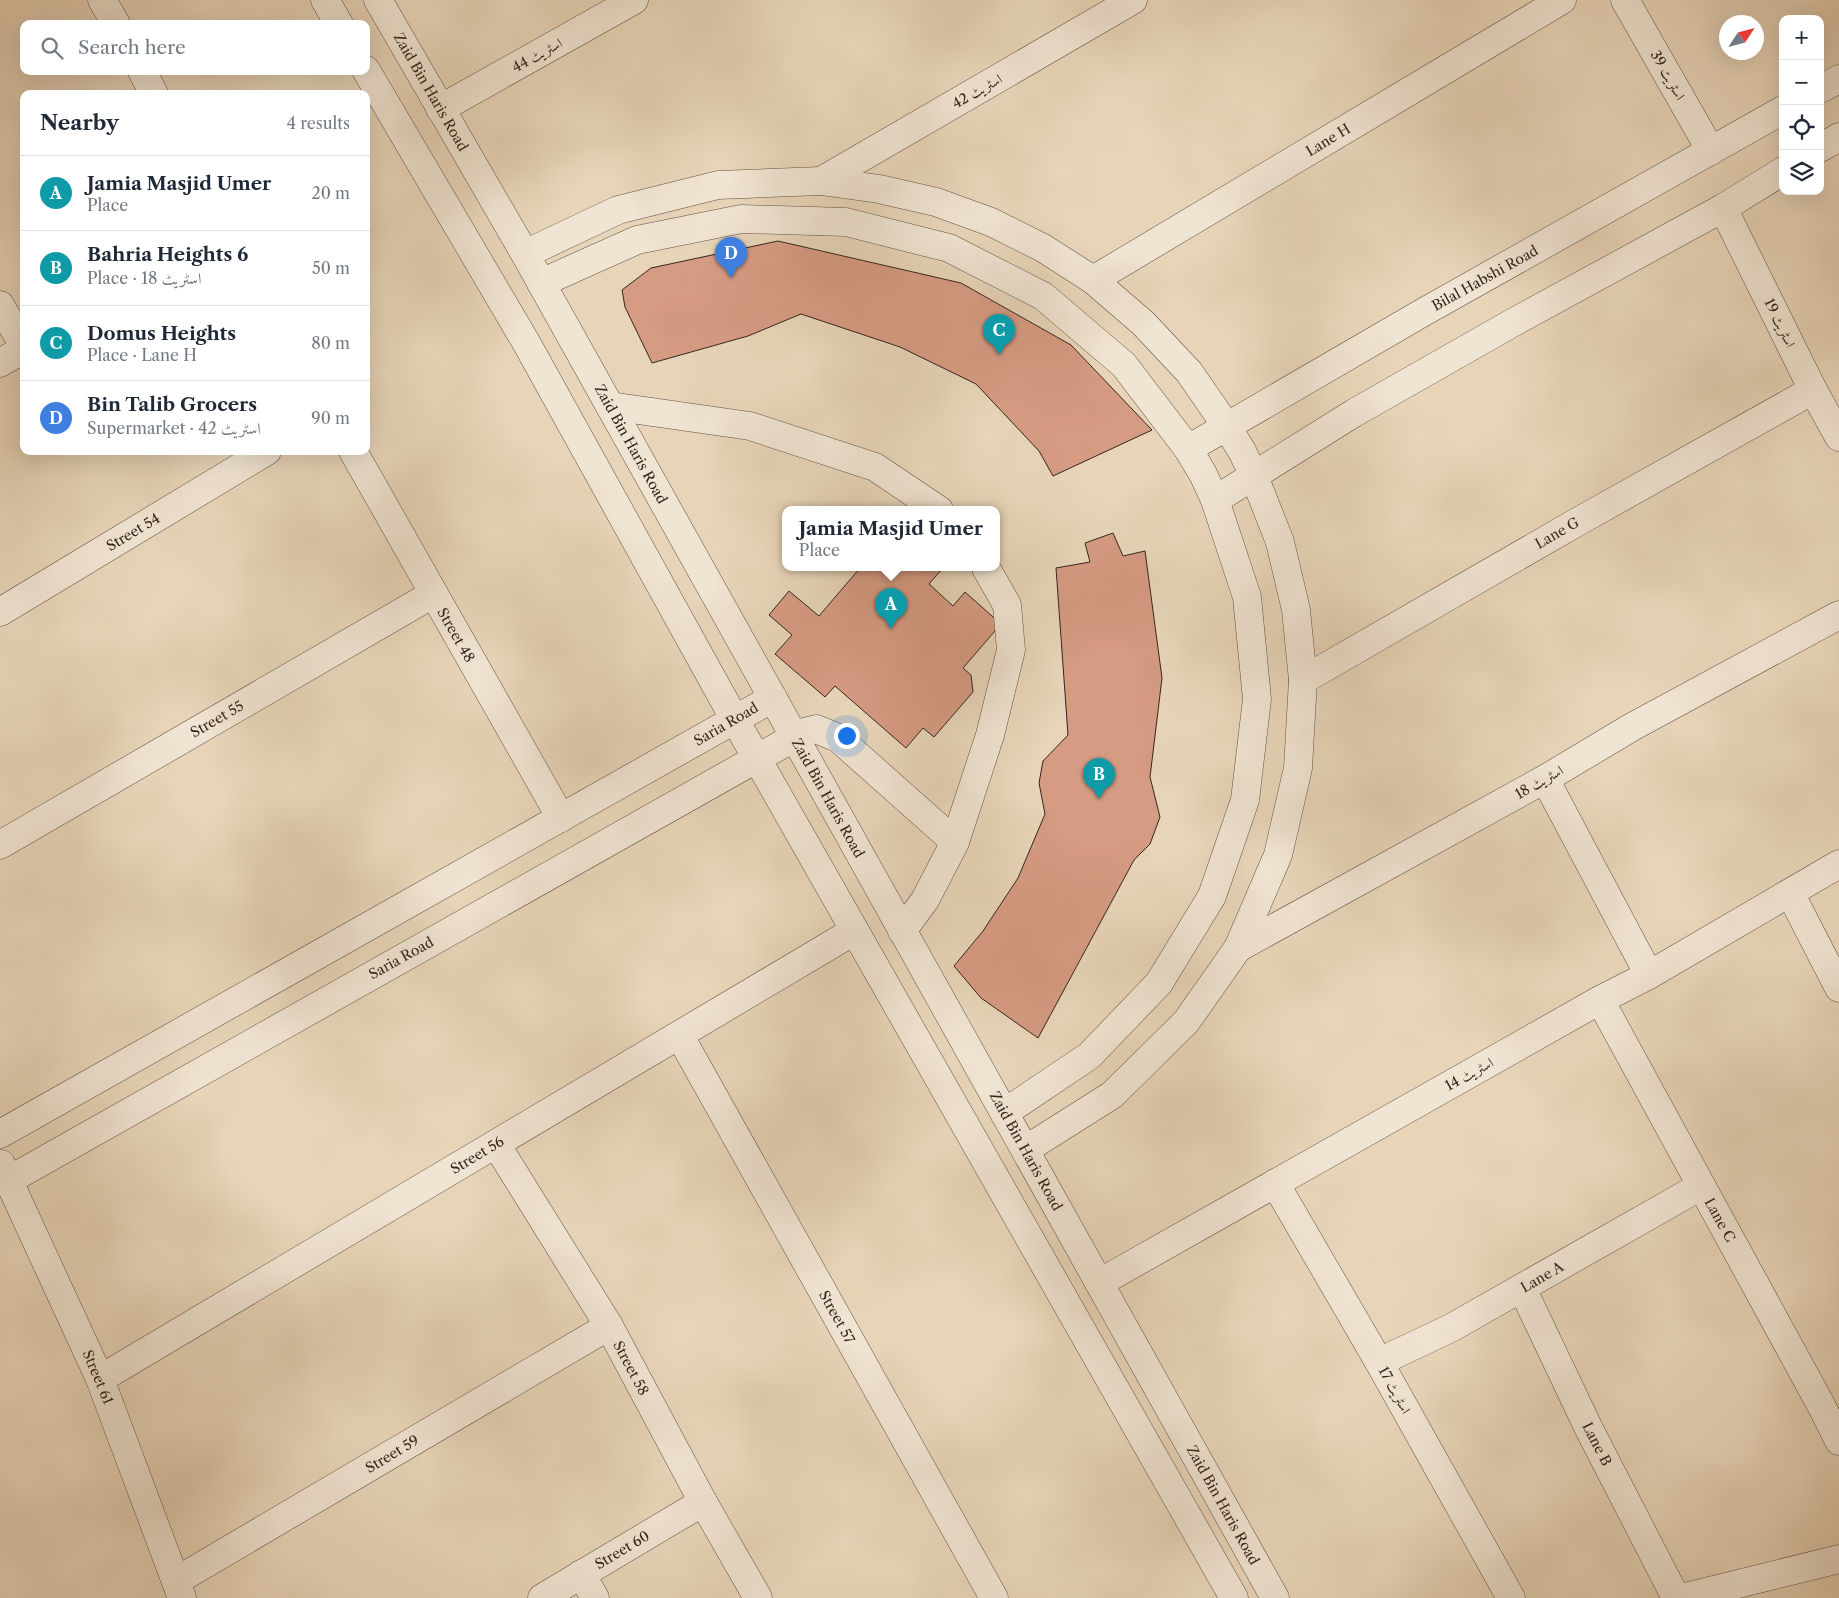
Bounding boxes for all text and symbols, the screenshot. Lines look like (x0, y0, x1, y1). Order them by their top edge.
north arrow (1719, 15, 1764, 60)
map controls (1779, 15, 1824, 195)
button: + (1779, 15, 1824, 60)
search box (20, 20, 370, 75)
street label: Zaid Bin Haris Road (390, 30, 472, 155)
icon: search (38, 34, 66, 62)
street label: اسٹریٹ 44 (509, 34, 565, 76)
text: Search here (78, 36, 186, 59)
street label: اسٹریٹ 39 (1647, 47, 1689, 103)
button: − (1779, 60, 1824, 105)
street label: اسٹریٹ 42 (949, 70, 1005, 112)
button: locate (1779, 105, 1824, 150)
text: Nearby (40, 110, 119, 135)
text: 4 results (287, 113, 350, 133)
street label: Lane H (1302, 120, 1354, 160)
button: layers (1779, 150, 1824, 195)
text: Jamia Masjid Umer (87, 172, 271, 195)
text: A (50, 183, 62, 203)
text: 20 m (311, 183, 350, 203)
text: Place (87, 195, 128, 215)
pin: D (715, 237, 747, 278)
street label: Bilal Habshi Road (1429, 241, 1542, 315)
text: Bahria Heights 6 (87, 243, 248, 266)
text: B (50, 258, 62, 278)
text: 50 m (312, 258, 350, 278)
text: Place · اسٹریٹ 18 (87, 268, 201, 288)
street label: اسٹریٹ 19 (1760, 295, 1800, 351)
pin: C (983, 314, 1015, 355)
text: Domus Heights (87, 322, 236, 345)
text: C (50, 333, 62, 353)
text: 80 m (311, 333, 350, 353)
text: Place · Lane H (87, 345, 197, 365)
street label: Zaid Bin Haris Road (591, 381, 672, 507)
text: Bin Talib Grocers (87, 393, 257, 416)
text: D (49, 408, 63, 428)
text: 90 m (311, 408, 350, 428)
text: Supermarket · اسٹریٹ 42 (87, 418, 261, 438)
popup (782, 506, 1000, 571)
street label: Street 54 (103, 509, 163, 555)
street label: Lane G (1532, 513, 1582, 553)
text: Jamia Masjid Umer (799, 517, 983, 540)
text: Place (799, 540, 840, 560)
pin: A (875, 588, 907, 629)
street label: Street 48 (433, 605, 479, 665)
street label: Street 55 (187, 697, 247, 741)
street label: Saria Road (691, 698, 762, 750)
your location (834, 723, 860, 749)
street label: Zaid Bin Haris Road (788, 735, 869, 861)
pin: B (1083, 758, 1115, 799)
street label: اسٹریٹ 18 (1512, 761, 1566, 803)
street label: Saria Road (365, 933, 437, 983)
street label: اسٹریٹ 14 (1442, 1053, 1496, 1095)
street label: Zaid Bin Haris Road (986, 1088, 1067, 1214)
street label: Street 56 (447, 1132, 507, 1178)
street label: Lane C (1701, 1195, 1739, 1245)
street label: Lane A (1517, 1257, 1567, 1296)
street label: Street 57 (815, 1287, 859, 1347)
street label: Street 58 (609, 1338, 653, 1398)
street label: Street 61 (78, 1347, 118, 1407)
street label: اسٹریٹ 17 (1375, 1363, 1415, 1417)
street label: Lane B (1578, 1419, 1616, 1469)
street label: Street 59 (362, 1431, 422, 1477)
street label: Zaid Bin Haris Road (1183, 1442, 1264, 1568)
street label: Street 60 (591, 1527, 653, 1573)

